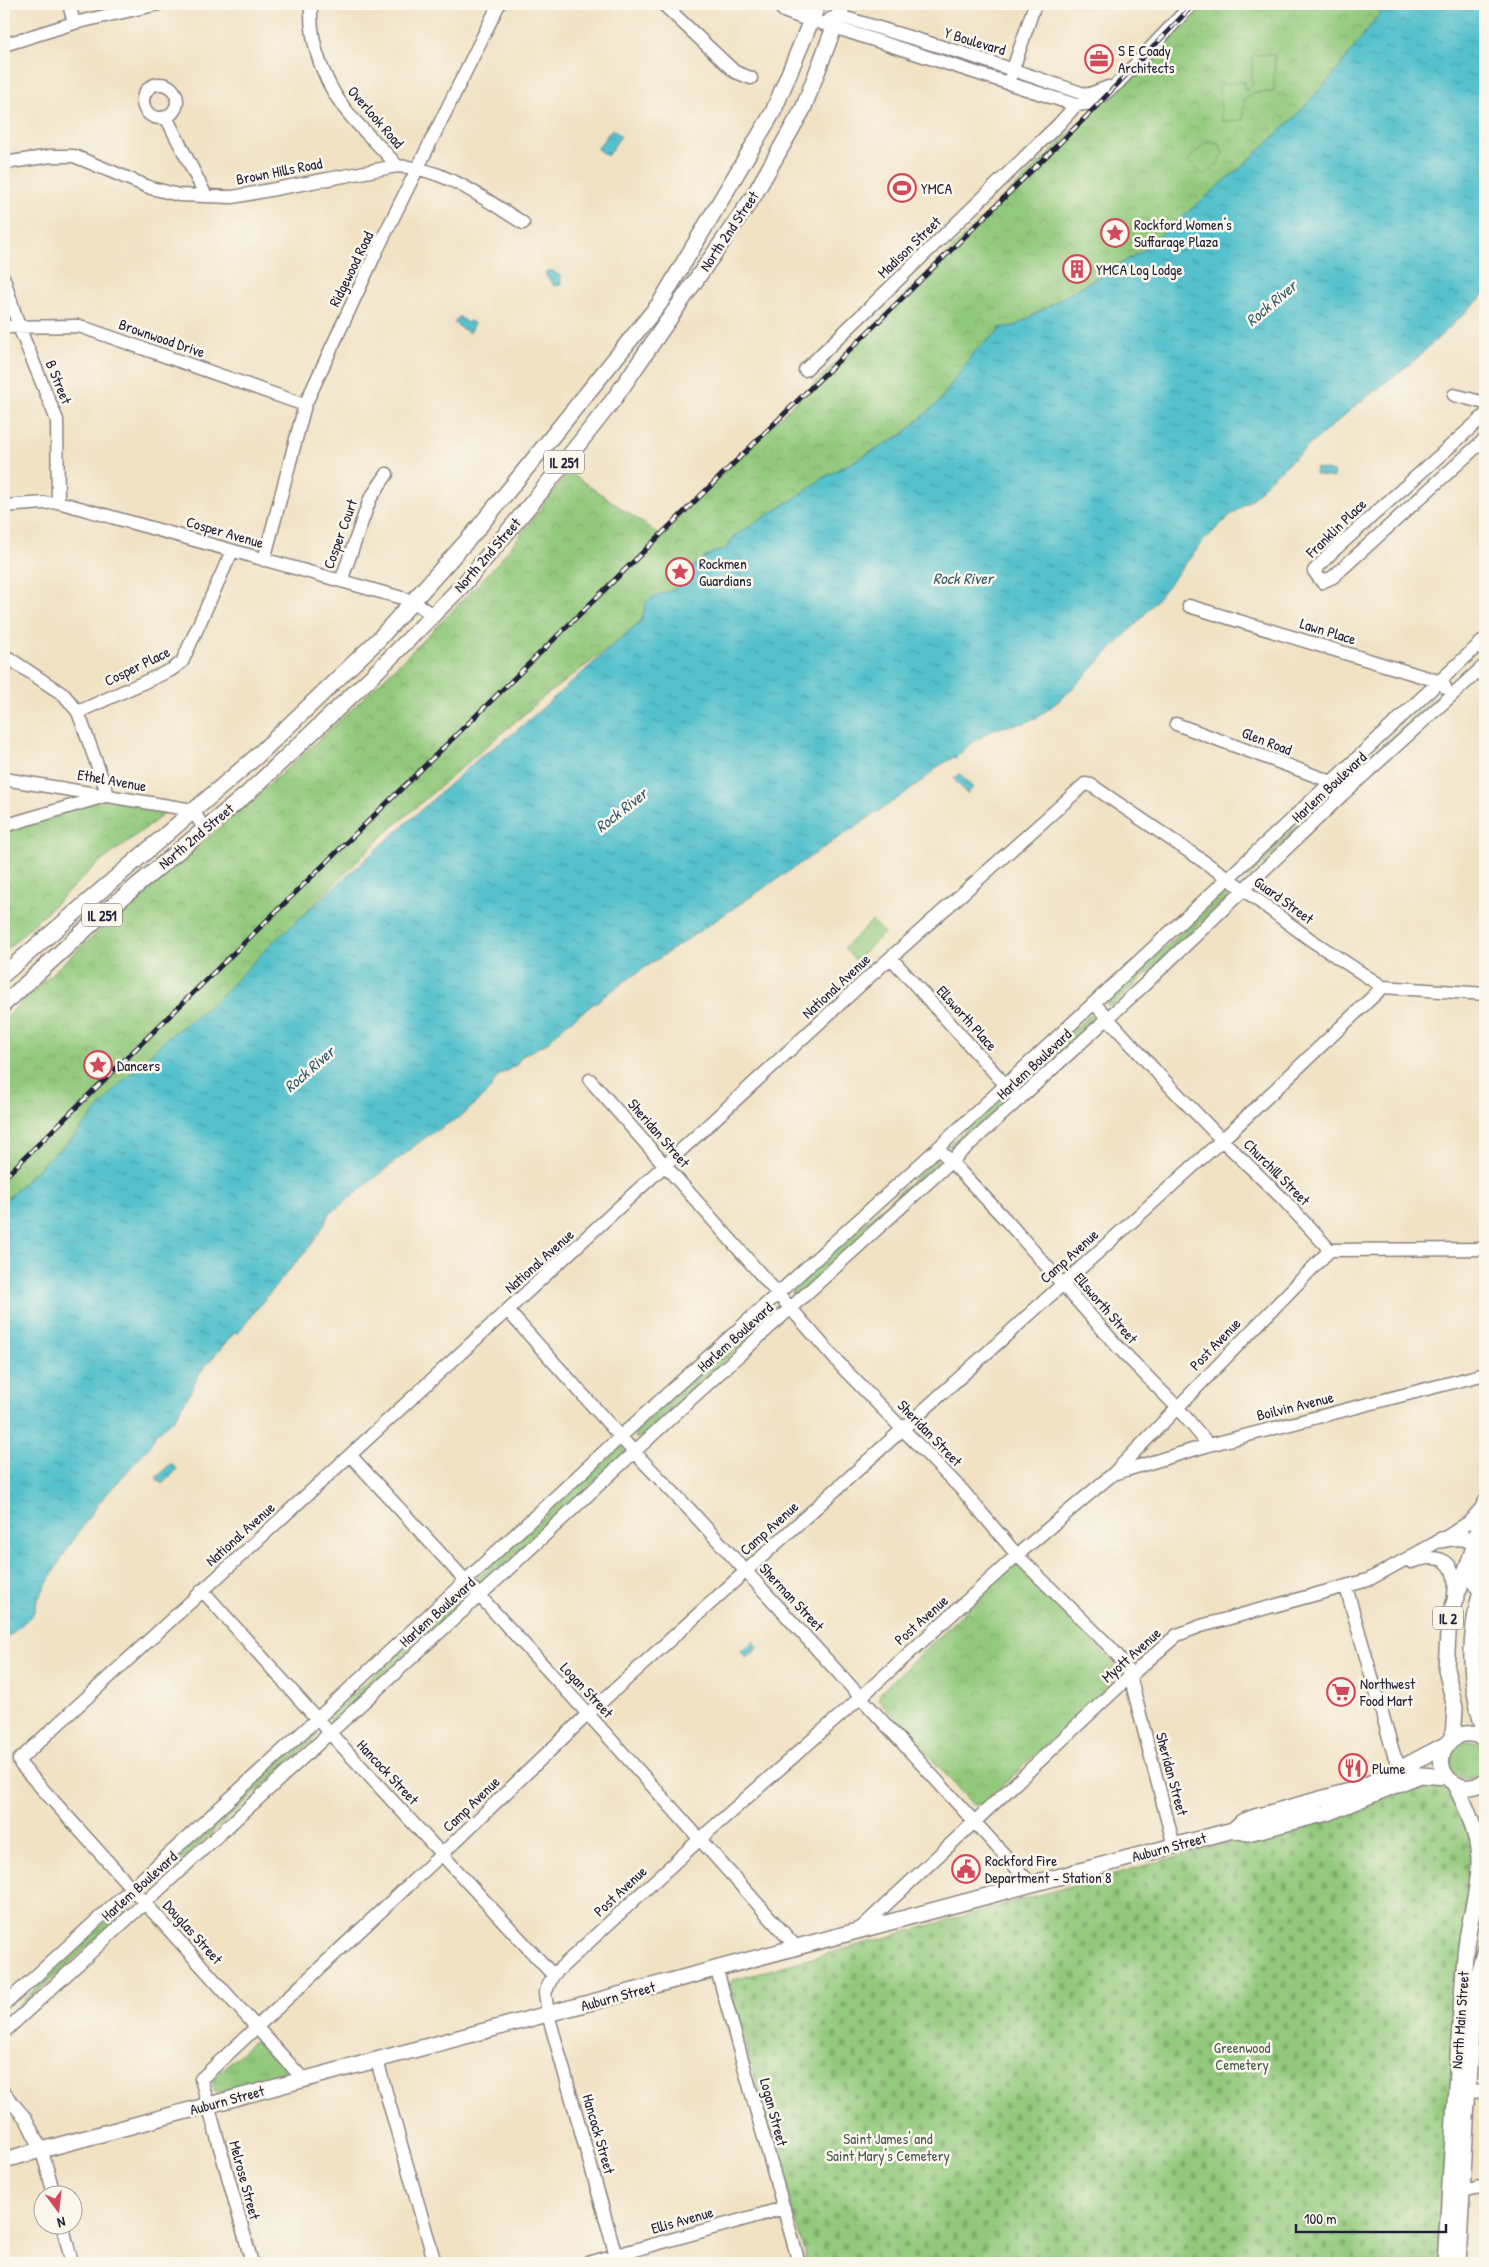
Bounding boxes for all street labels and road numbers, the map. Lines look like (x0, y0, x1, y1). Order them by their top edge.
street label: Y Boulevard (942, 22, 1008, 60)
street label: Overlook Road (343, 81, 409, 153)
street label: Brown Hills Road (234, 152, 324, 190)
street label: North 2nd Street (694, 186, 764, 275)
street label: Madison Street (873, 211, 946, 283)
street label: Ridgewood Road (324, 228, 378, 310)
street label: Brownwood Drive (116, 313, 208, 363)
street label: B Street (41, 357, 78, 408)
road number: IL 251 (544, 451, 584, 474)
street label: Franklin Place (1300, 494, 1371, 563)
street label: Cosper Court (318, 495, 363, 572)
street label: Cosper Avenue (184, 511, 266, 553)
street label: North 2nd Street (449, 512, 526, 597)
street label: Lawn Place (1297, 613, 1359, 649)
street label: Cosper Place (101, 641, 173, 691)
street label: Glen Road (1239, 722, 1295, 760)
street label: Harlem Boulevard (1287, 747, 1371, 827)
street label: Ethel Avenue (76, 764, 148, 796)
street label: North 2nd Street (154, 798, 239, 874)
street label: Guard Street (1250, 871, 1319, 929)
road number: IL 251 (82, 904, 122, 926)
street label: National Avenue (797, 949, 875, 1023)
street label: Ellsworth Place (932, 981, 1002, 1055)
street label: Harlem Boulevard (992, 1024, 1076, 1104)
street label: Sheridan Street (623, 1094, 695, 1173)
street label: Churchill Street (1239, 1134, 1316, 1211)
street label: National Avenue (500, 1224, 578, 1298)
street label: Camp Avenue (1035, 1224, 1103, 1288)
street label: Ellsworth Street (1069, 1268, 1143, 1349)
street label: Harlem Boulevard (693, 1297, 778, 1377)
street label: Post Avenue (1185, 1313, 1245, 1375)
street label: Boilvin Avenue (1254, 1386, 1336, 1426)
street label: Sheridan Street (893, 1395, 968, 1472)
street label: Camp Avenue (735, 1496, 803, 1560)
street label: National Avenue (201, 1497, 279, 1571)
street label: Sherman Street (755, 1558, 830, 1636)
street label: Harlem Boulevard (395, 1572, 480, 1652)
street label: Post Avenue (890, 1590, 952, 1650)
road number: IL 2 (1433, 1606, 1463, 1630)
street label: Myott Avenue (1097, 1623, 1165, 1687)
street label: Logan Street (556, 1657, 619, 1723)
street label: Sheridan Street (1151, 1730, 1193, 1819)
street label: Hancock Street (352, 1735, 424, 1810)
street label: Camp Avenue (438, 1771, 504, 1837)
street label: Auburn Street (1129, 1827, 1209, 1867)
street label: Harlem Boulevard (97, 1846, 182, 1926)
street label: Post Avenue (589, 1861, 651, 1921)
street label: Douglas Street (158, 1895, 228, 1969)
street label: North Main Street (1446, 1970, 1474, 2070)
street label: Auburn Street (578, 1976, 658, 2016)
street label: Logan Street (755, 2076, 793, 2149)
street label: Auburn Street (187, 2080, 267, 2120)
street label: Hancock Street (578, 2092, 621, 2177)
street label: Melrose Street (224, 2138, 266, 2223)
street label: Ellis Avenue (648, 2201, 716, 2239)

